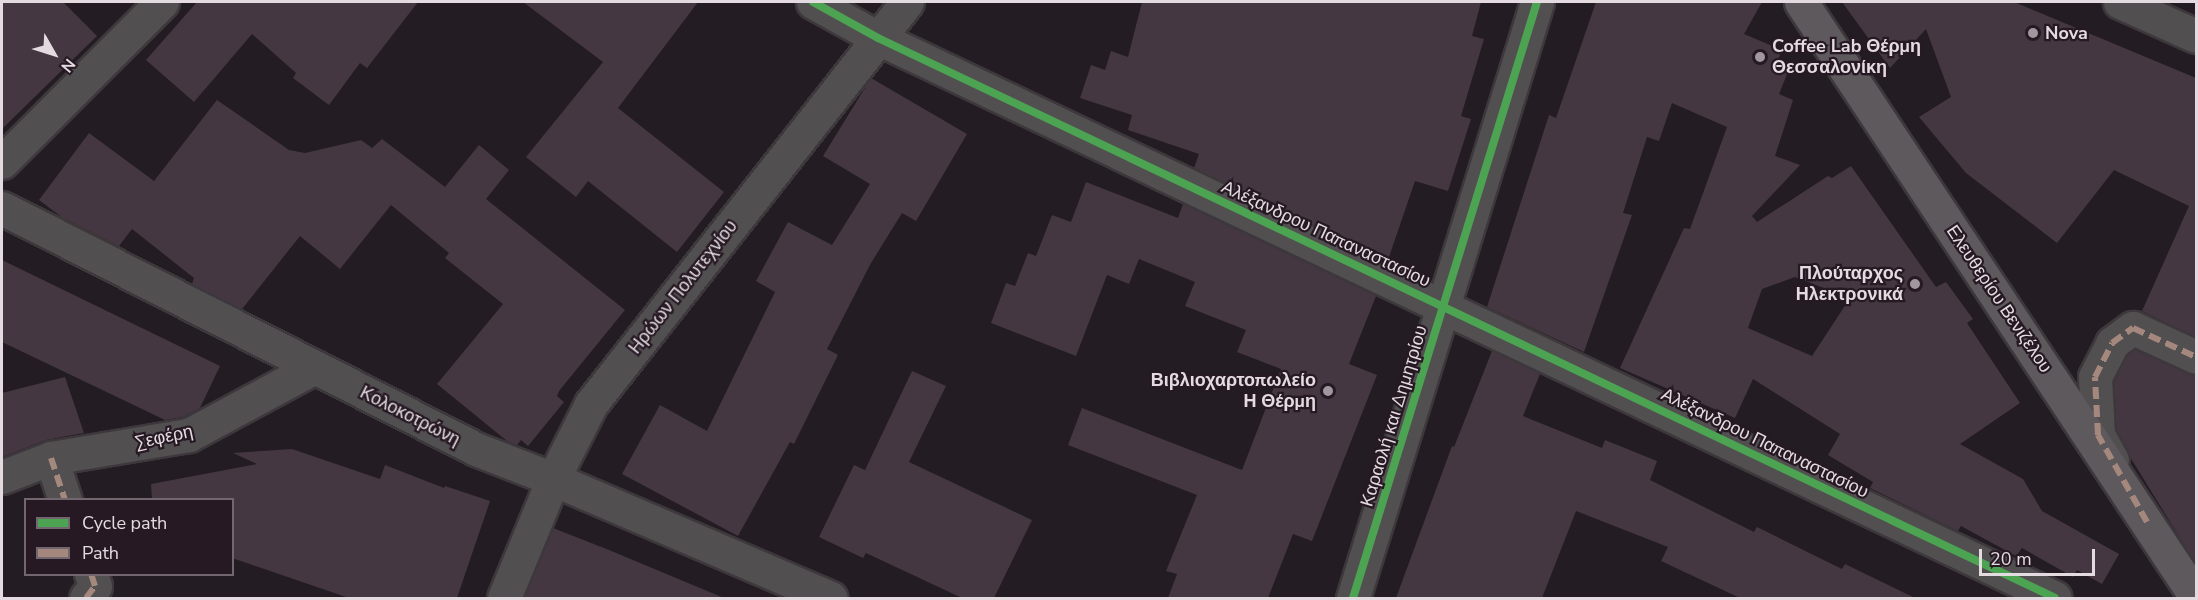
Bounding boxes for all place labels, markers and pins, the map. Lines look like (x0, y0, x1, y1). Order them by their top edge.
place label: Nova (2045, 22, 2088, 44)
marker: Nova (2026, 26, 2040, 40)
place label: Coffee Lab Θέρμη Θεσσαλονίκη (1772, 36, 1921, 78)
marker: Coffee Lab Θέρμη Θεσσαλονίκη (1753, 50, 1767, 64)
place label: Πλούταρχος Ηλεκτρονικά (1796, 263, 1903, 306)
marker: Πλούταρχος Ηλεκτρονικά (1908, 277, 1922, 291)
place label: Βιβλιοχαρτοπωλείο Η Θέρμη (1151, 370, 1316, 412)
marker: Βιβλιοχαρτοπωλείο Η Θέρμη (1321, 384, 1335, 398)

